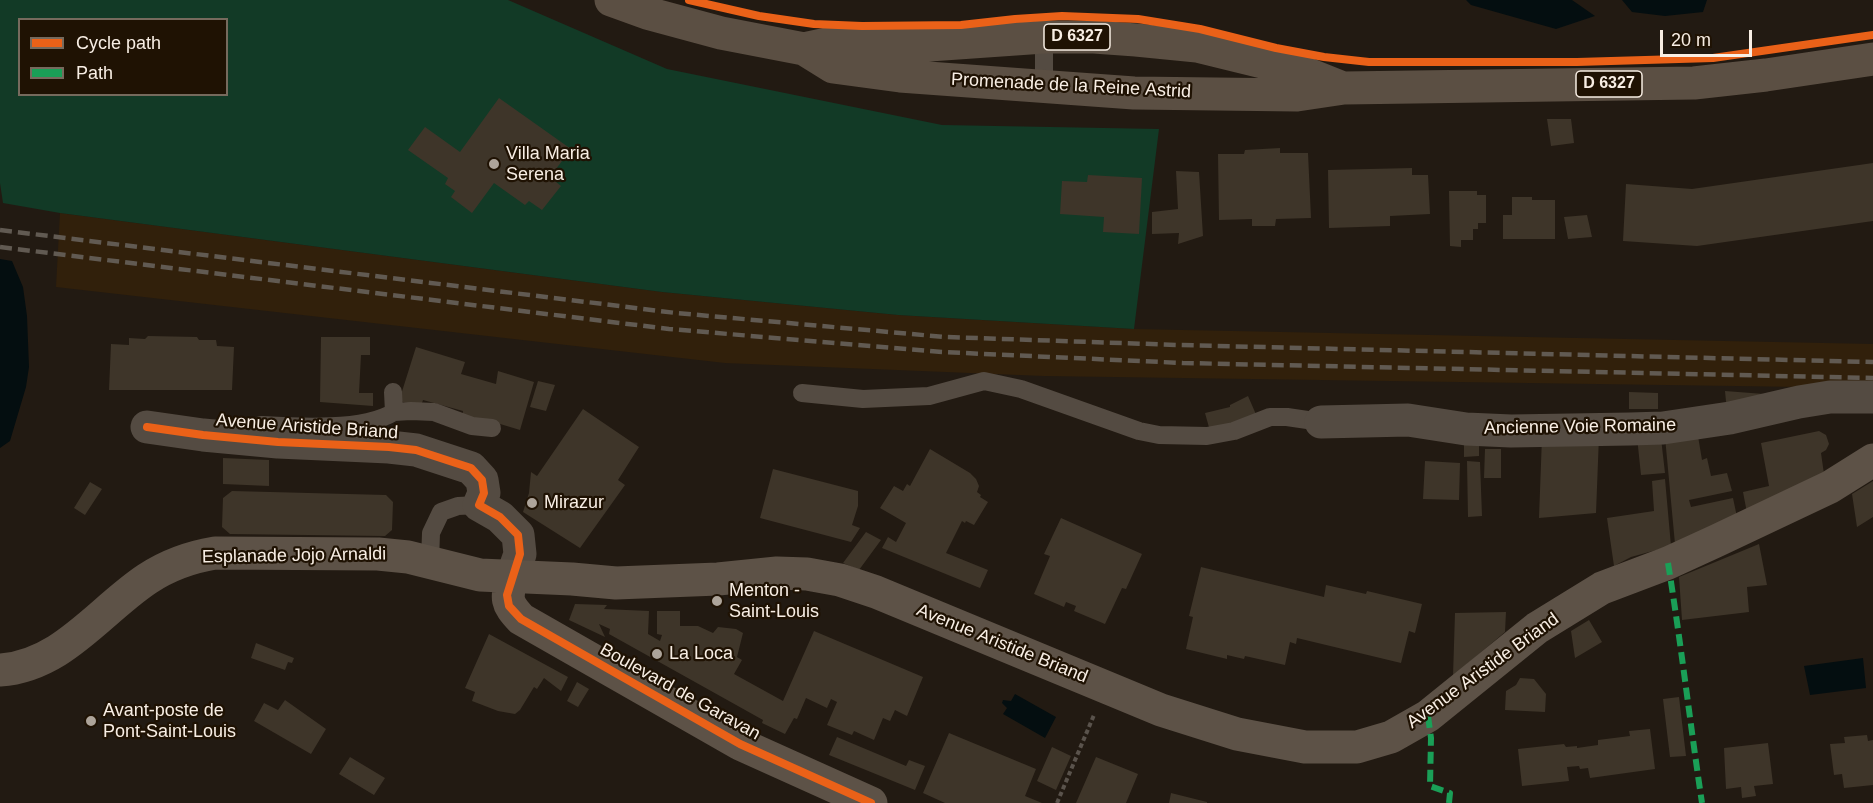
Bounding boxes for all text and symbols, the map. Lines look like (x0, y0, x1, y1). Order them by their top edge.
legend (18, 18, 228, 96)
scale bar (1663, 18, 1754, 56)
road number: D 6327 (1044, 24, 1110, 50)
text: 20 m (1671, 30, 1711, 50)
text: Cycle path (76, 33, 161, 53)
text: Path (76, 63, 113, 83)
street label: Promenade de la Reine Astrid (951, 69, 1191, 103)
road number: D 6327 (1576, 71, 1642, 97)
place label: Villa Maria Serena (506, 143, 590, 186)
marker: Villa Maria Serena (487, 157, 501, 171)
street label: Avenue Aristide Briand (215, 410, 399, 444)
street label: Ancienne Voie Romaine (1484, 415, 1676, 439)
place label: Mirazur (544, 492, 604, 514)
marker: Mirazur (525, 496, 539, 510)
street label: Esplanade Jojo Arnaldi (202, 544, 386, 568)
place label: Menton - Saint-Louis (729, 580, 819, 622)
marker: Menton - Saint-Louis (710, 594, 724, 608)
street label: Avenue Aristide Briand (913, 600, 1091, 688)
street label: Avenue Aristide Briand (1403, 609, 1563, 733)
street label: Boulevard de Garavan (596, 639, 764, 745)
place label: La Loca (669, 643, 733, 665)
marker: La Loca (650, 647, 664, 661)
place label: Avant-poste de Pont-Saint-Louis (103, 700, 236, 742)
marker: Avant-poste de Pont-Saint-Louis (84, 714, 98, 728)

